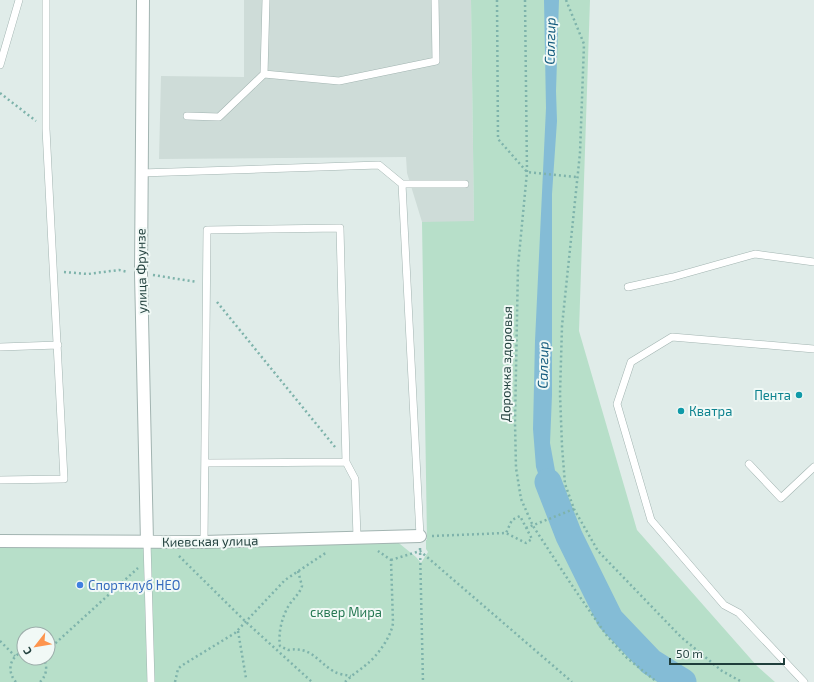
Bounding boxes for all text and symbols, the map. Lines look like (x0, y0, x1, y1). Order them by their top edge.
water label: Салгир (541, 17, 558, 65)
street label: улица Фрунзе (132, 228, 150, 314)
street label: Дорожка здоровья (497, 306, 515, 422)
water label: Салгир (534, 341, 551, 389)
place label: Пента (754, 387, 791, 403)
marker: Пента (794, 390, 804, 400)
place label: Кватра (689, 403, 732, 419)
marker: Кватра (676, 406, 686, 416)
street label: Киевская улица (162, 532, 258, 550)
place label: Спортклуб НЕО (88, 577, 180, 593)
marker: Спортклуб НЕО (75, 580, 85, 590)
park label: сквер Мира (310, 604, 382, 620)
north arrow (16, 626, 56, 666)
scale bar (670, 640, 784, 666)
text: С (19, 645, 34, 658)
text: 50 m (676, 646, 703, 660)

